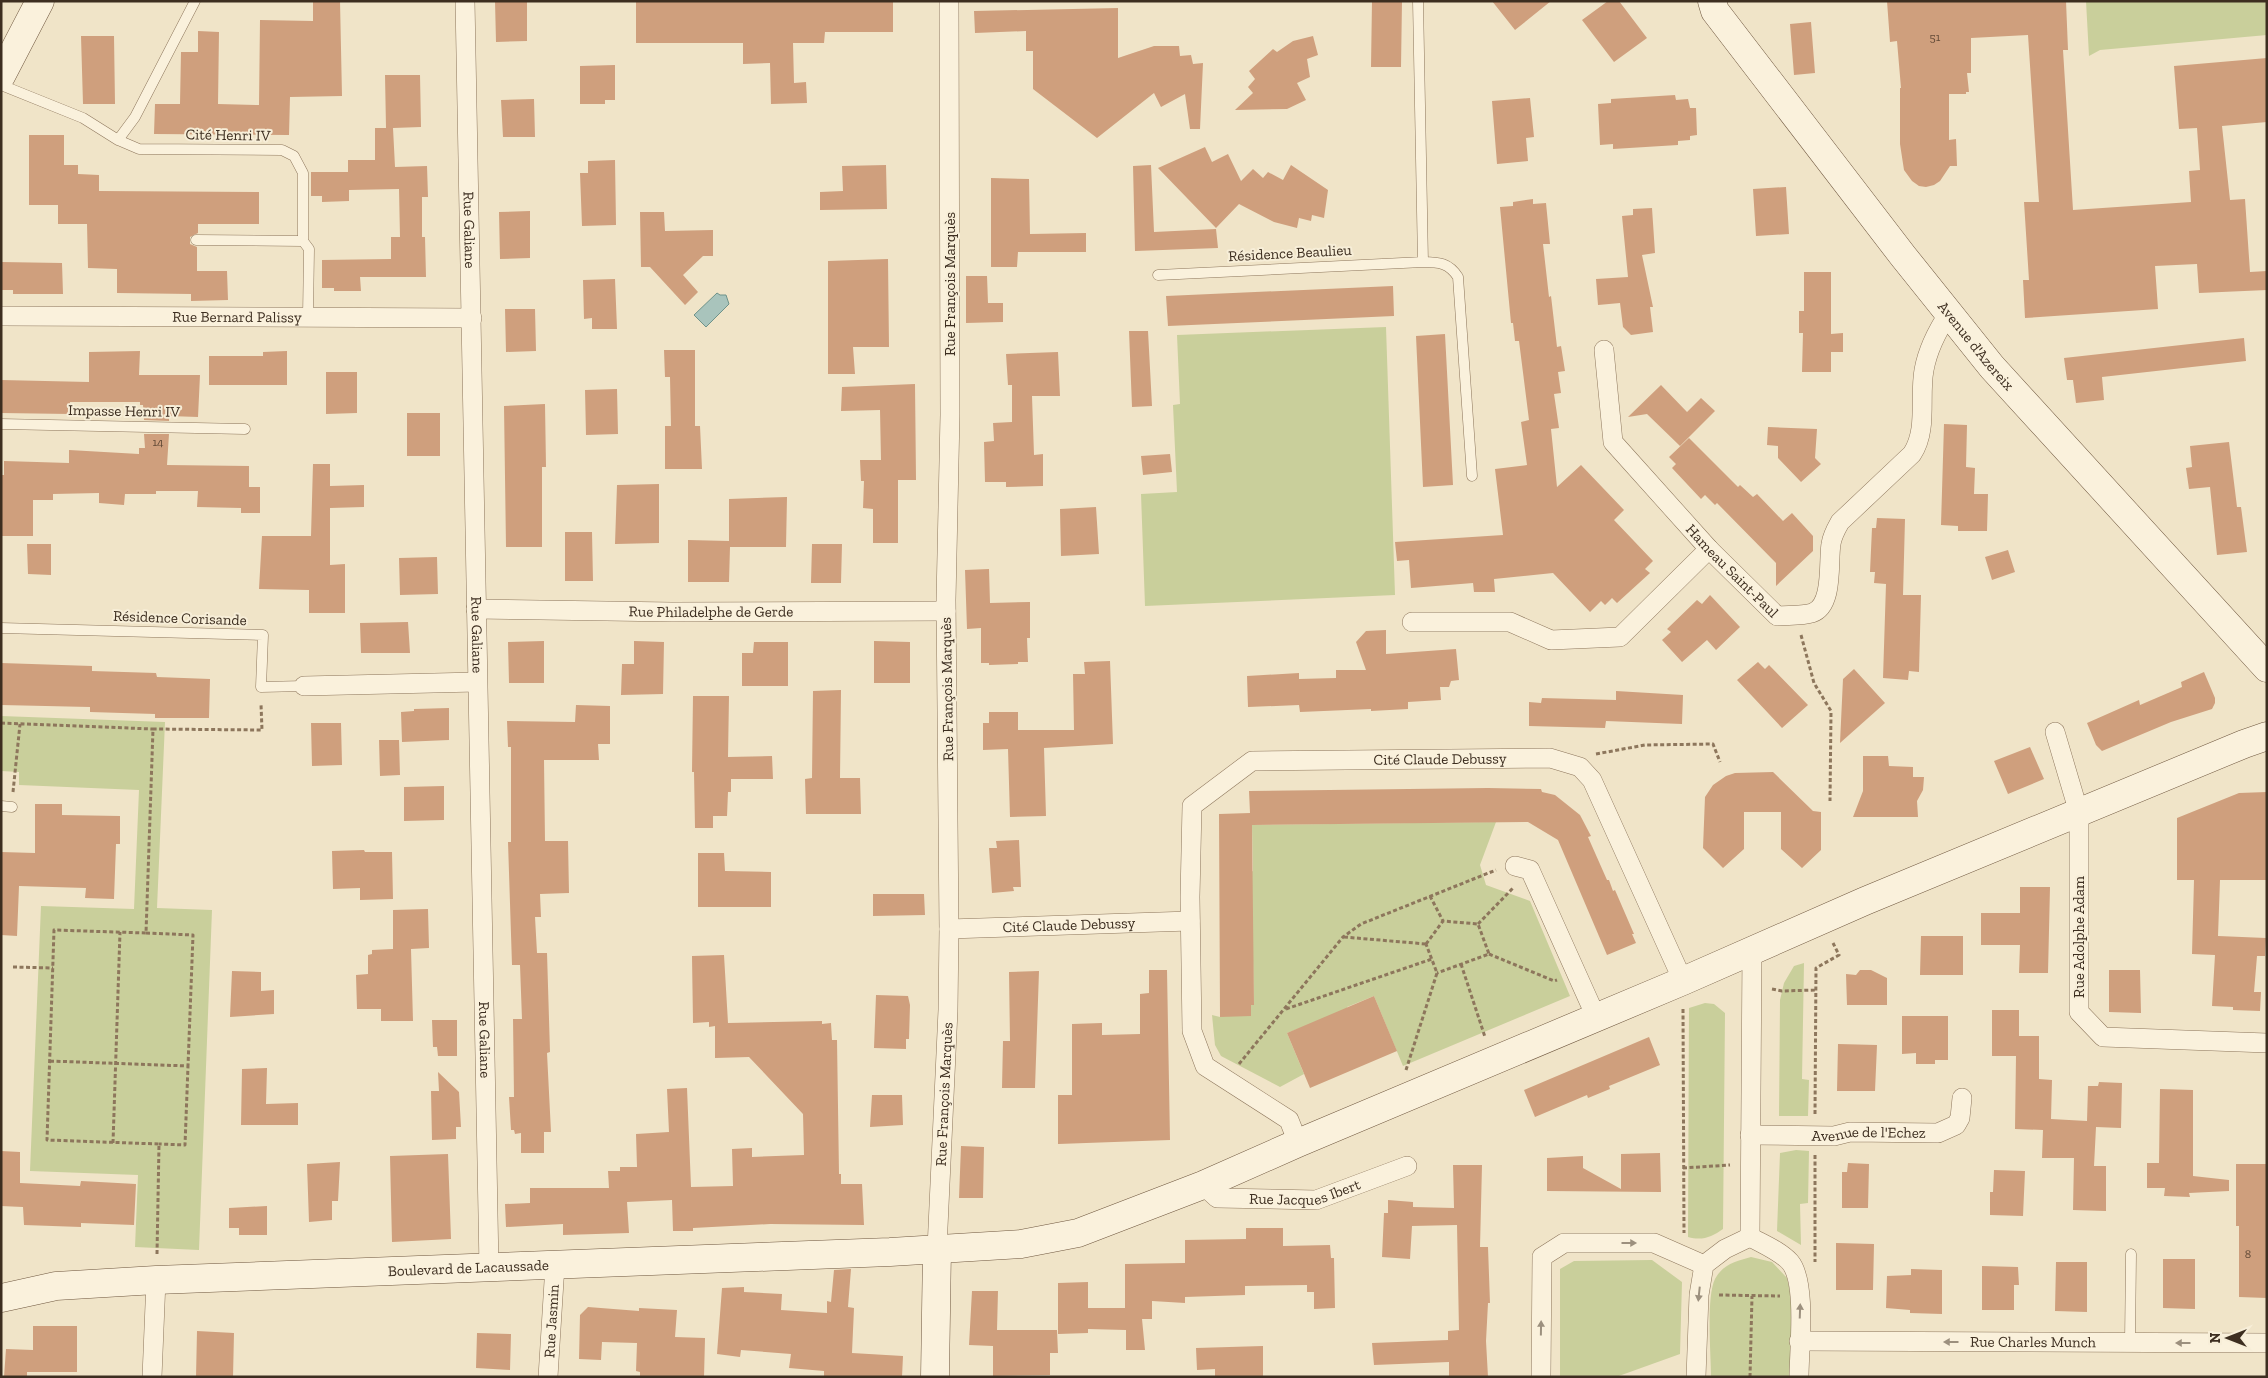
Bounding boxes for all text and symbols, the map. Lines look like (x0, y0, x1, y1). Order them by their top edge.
house number: 51 (1930, 30, 1941, 44)
street label: Cité Henri IV (185, 125, 271, 145)
street label: Rue Galiane (460, 191, 479, 269)
street label: Rue François Marquès (941, 212, 959, 356)
street label: Résidence Beaulieu (1228, 241, 1353, 265)
street label: Avenue d'Azereix (1934, 298, 2018, 394)
street label: Rue Bernard Palissy (172, 308, 302, 326)
street label: Impasse Henri IV (68, 401, 180, 421)
house number: 14 (152, 435, 164, 449)
street label: Hameau Saint-Paul (1682, 520, 1782, 621)
street label: Rue Galiane (467, 596, 487, 674)
street label: Rue Philadelphe de Gerde (628, 602, 793, 621)
street label: Résidence Corisande (113, 607, 247, 629)
street label: Rue François Marquès (937, 617, 957, 761)
street label: Cité Claude Debussy (1373, 749, 1507, 769)
street label: Rue Adolphe Adam (2070, 876, 2088, 998)
street label: Cité Claude Debussy (1002, 914, 1136, 936)
street label: Rue Galiane (475, 1001, 494, 1078)
street label: Rue François Marquès (932, 1022, 956, 1167)
street label: Avenue de l'Echez (1812, 1123, 1926, 1145)
street label: Rue Jacques Ibert (1249, 1175, 1363, 1209)
one-way arrow (1622, 1239, 1638, 1247)
house number: 8 (2245, 1247, 2251, 1261)
street label: Boulevard de Lacaussade (387, 1256, 549, 1280)
street label: Rue Jasmin (540, 1283, 563, 1359)
one-way arrow (1695, 1286, 1703, 1302)
one-way arrow (1797, 1302, 1805, 1318)
north arrow (2203, 1313, 2253, 1363)
one-way arrow (1538, 1320, 1546, 1336)
text: N (2207, 1332, 2224, 1343)
street label: Rue Charles Munch (1970, 1333, 2097, 1351)
one-way arrow (1942, 1338, 1958, 1346)
one-way arrow (2175, 1339, 2191, 1347)

